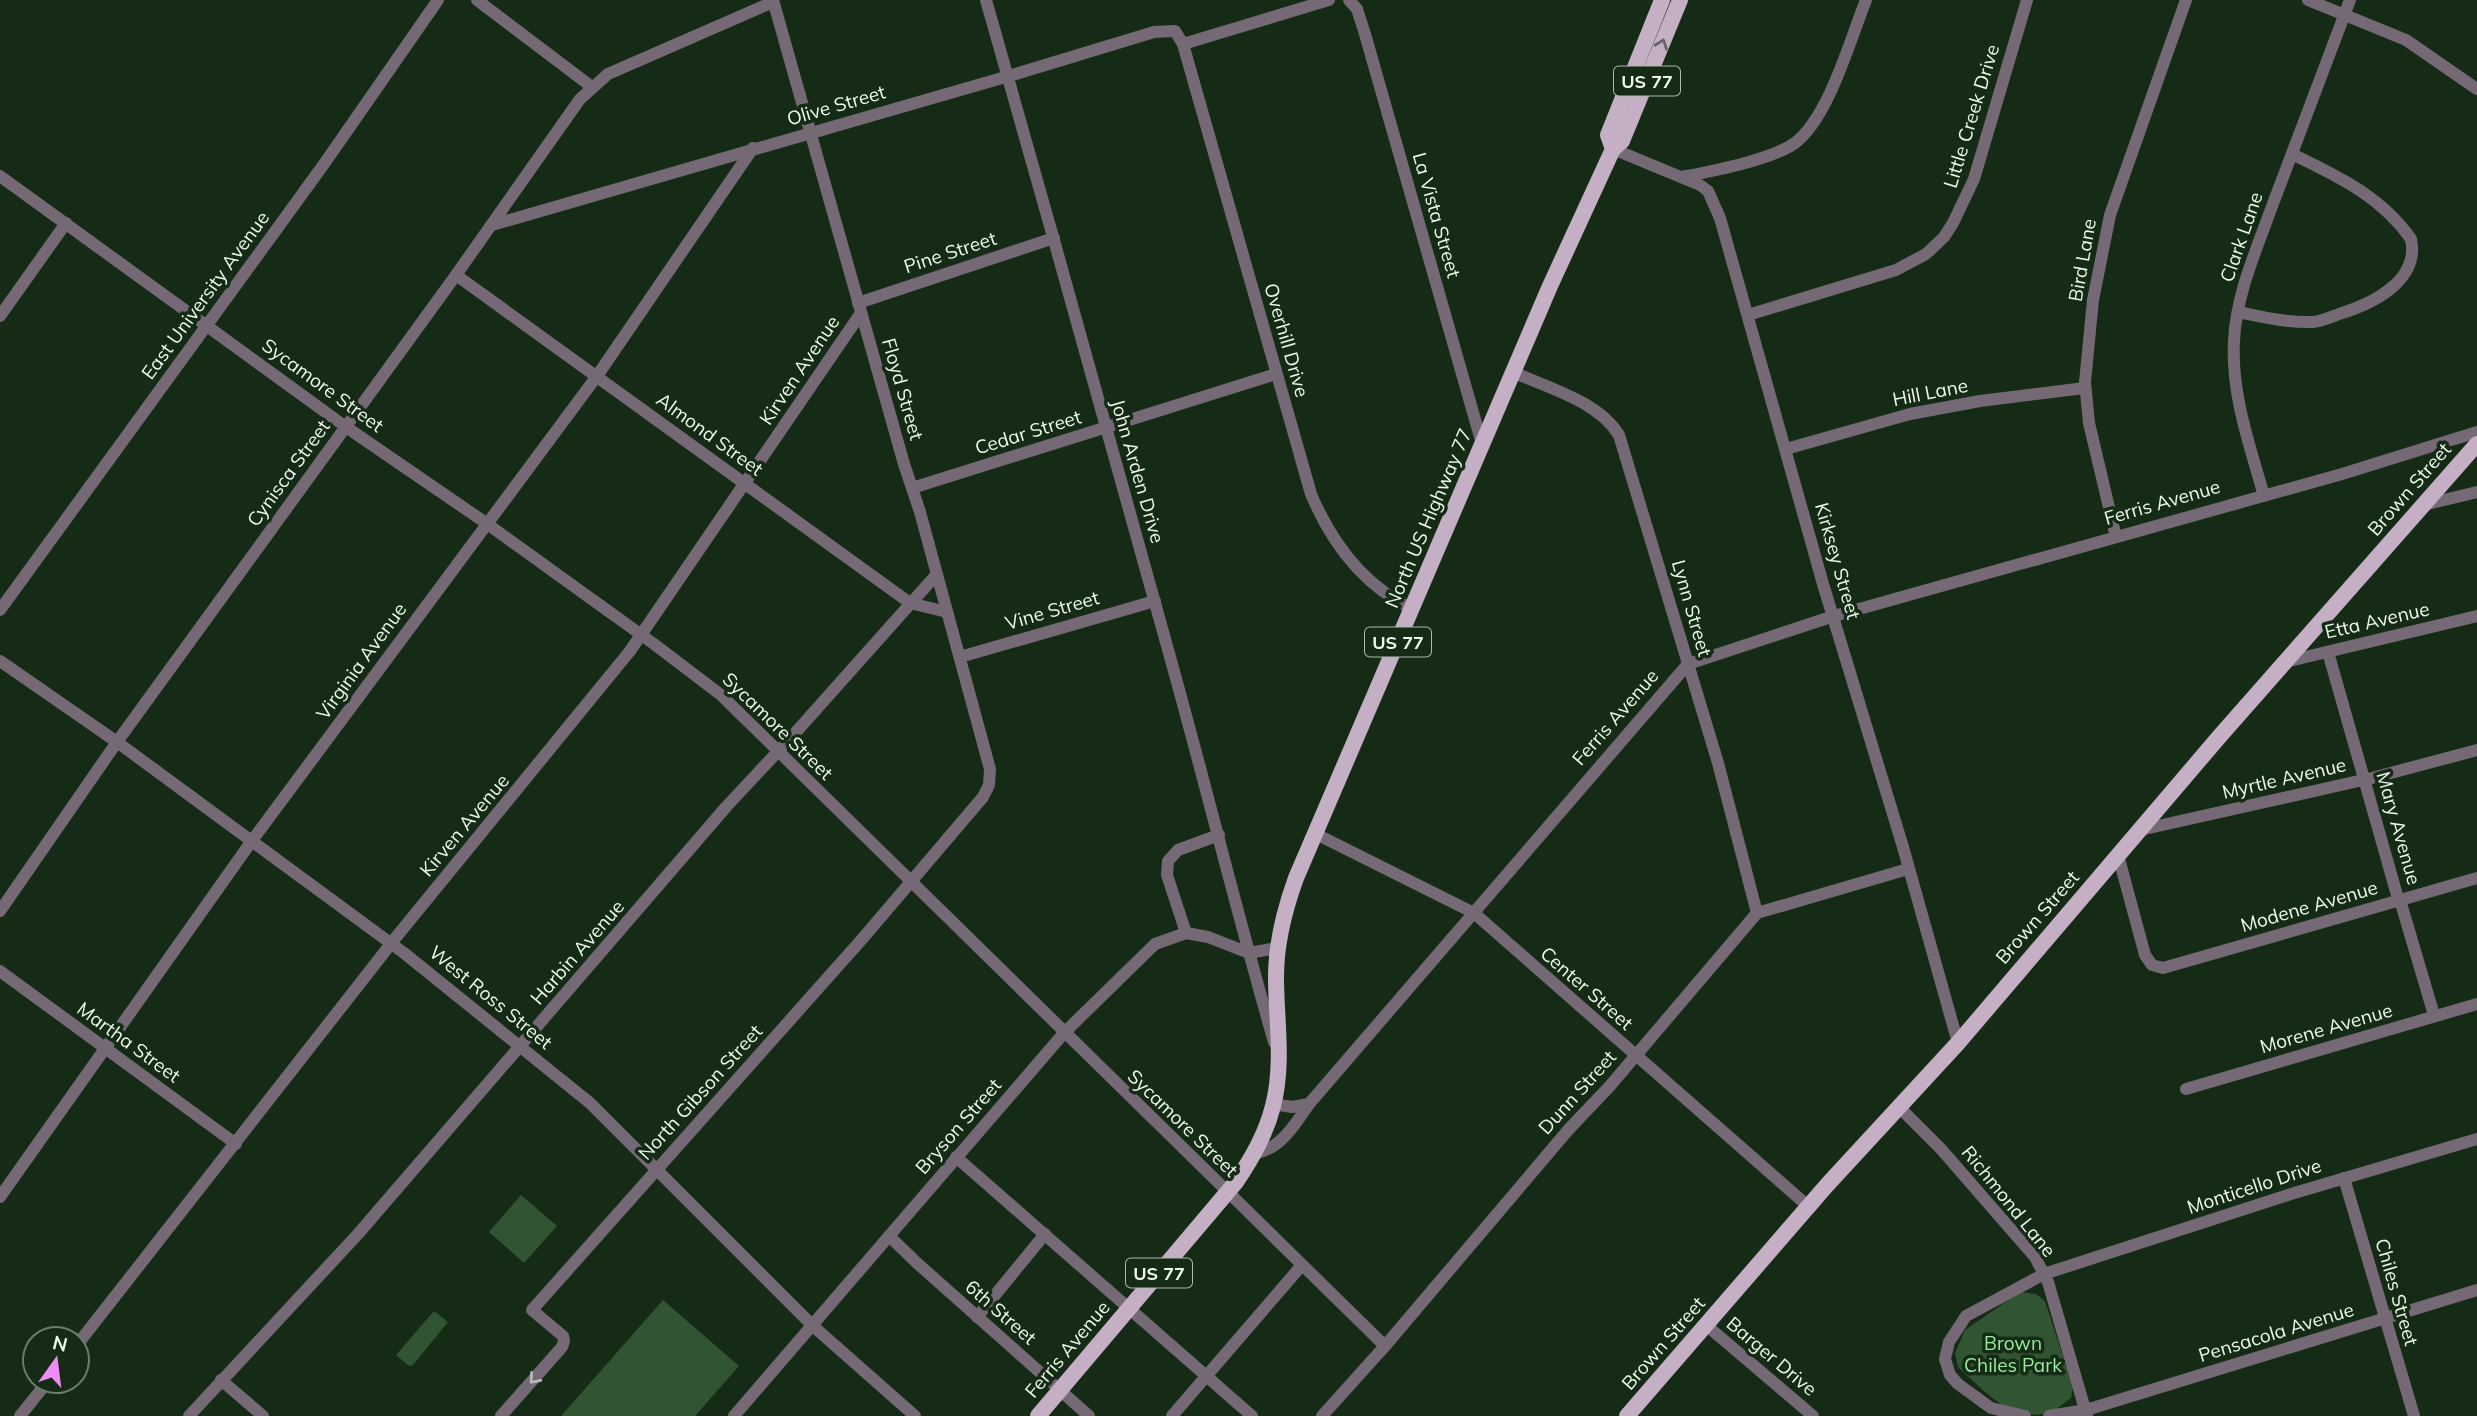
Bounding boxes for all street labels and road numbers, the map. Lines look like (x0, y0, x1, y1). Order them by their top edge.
street label: Little Creek Drive (1938, 41, 2004, 191)
road number: US 77 (1614, 66, 1680, 96)
street label: Olive Street (784, 79, 888, 131)
street label: La Vista Street (1408, 150, 1466, 281)
street label: Clark Lane (2214, 189, 2268, 285)
street label: East University Avenue (136, 206, 274, 384)
street label: Bird Lane (2063, 217, 2101, 303)
street label: Pine Street (901, 226, 1000, 278)
street label: Overhill Drive (1259, 280, 1315, 400)
street label: Kirven Avenue (754, 311, 844, 429)
street label: Sycamore Street (257, 333, 389, 437)
street label: Floyd Street (877, 335, 929, 443)
street label: Hill Lane (1890, 373, 1970, 411)
street label: Almond Street (652, 387, 768, 481)
street label: John Arden Drive (1106, 396, 1170, 546)
street label: Cedar Street (972, 404, 1084, 460)
street label: Cynisca Street (241, 415, 335, 531)
street label: North US Highway 77 (1379, 425, 1477, 611)
street label: Brown Street (2362, 437, 2456, 540)
street label: Ferris Avenue (2101, 474, 2223, 530)
street label: Kirksey Street (1810, 500, 1866, 622)
street label: Lynn Street (1667, 557, 1717, 659)
street label: Vine Street (1002, 585, 1102, 635)
street label: Etta Avenue (2322, 596, 2432, 644)
street label: Virginia Avenue (311, 598, 411, 724)
road number: US 77 (1365, 628, 1431, 656)
street label: Ferris Avenue (1567, 664, 1663, 770)
street label: Sycamore Street (718, 667, 839, 785)
street label: Myrtle Avenue (2220, 752, 2348, 804)
street label: Kirven Avenue (414, 769, 514, 881)
street label: Mary Avenue (2371, 769, 2427, 887)
street label: Brown Street (1990, 865, 2084, 968)
street label: Modene Avenue (2238, 875, 2380, 937)
street label: Harbin Avenue (525, 895, 629, 1009)
street label: West Ross Street (425, 940, 558, 1054)
street label: Center Street (1536, 941, 1639, 1035)
street label: Martha Street (73, 996, 186, 1088)
street label: Morene Avenue (2257, 998, 2395, 1058)
street label: North Gibson Street (633, 1019, 767, 1165)
street label: Dunn Street (1533, 1045, 1621, 1139)
street label: Sycamore Street (1123, 1064, 1244, 1182)
street label: Bryson Street (910, 1073, 1006, 1179)
street label: Richmond Lane (1957, 1140, 2061, 1262)
street label: Monticello Drive (2184, 1153, 2324, 1219)
street label: Chiles Street (2370, 1236, 2424, 1349)
road number: US 77 (1126, 1258, 1192, 1288)
street label: 6th Street (960, 1275, 1042, 1350)
street label: Brown Street (1616, 1291, 1710, 1394)
street label: Ferris Avenue (1019, 1295, 1115, 1403)
street label: Pensacola Avenue (2195, 1297, 2357, 1367)
street label: Barger Drive (1722, 1311, 1822, 1401)

